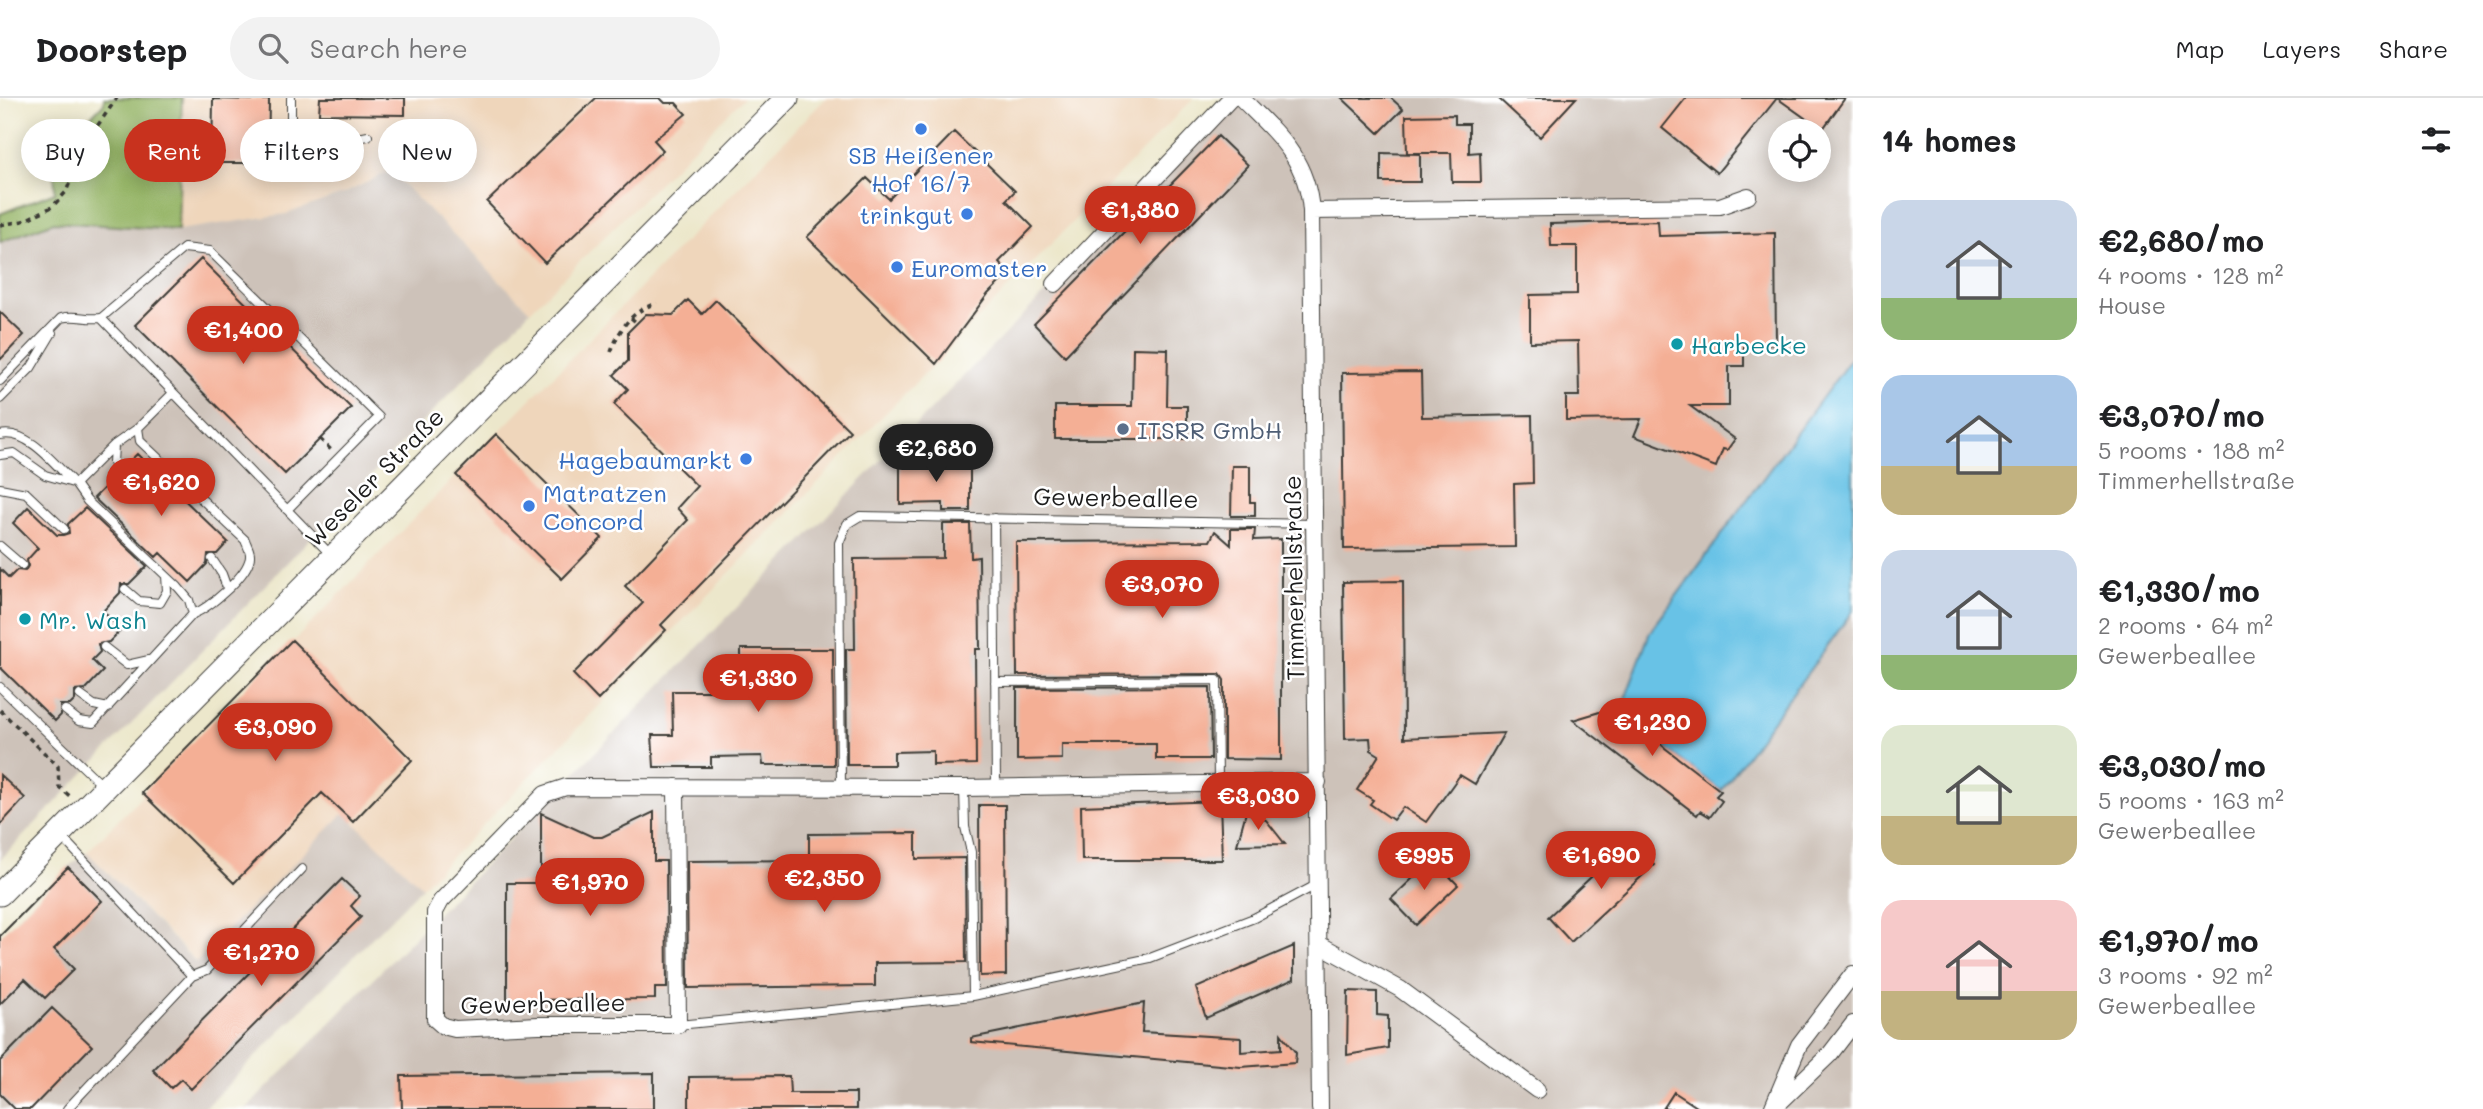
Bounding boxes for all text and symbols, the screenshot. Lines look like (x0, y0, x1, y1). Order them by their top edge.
search box (230, 17, 720, 80)
text: Doorstep (35, 27, 188, 70)
icon: search (254, 29, 292, 67)
text: Search here (310, 31, 468, 65)
text: Map (2176, 33, 2224, 64)
text: Layers (2262, 33, 2341, 64)
text: Share (2379, 33, 2448, 64)
chip: Buy (21, 119, 110, 182)
chip: Rent (124, 119, 226, 182)
chip: Filters (240, 119, 364, 182)
chip: New (378, 119, 477, 182)
map controls (1768, 119, 1831, 182)
button: locate (1768, 119, 1831, 182)
text: 14 homes (1881, 120, 2017, 160)
marker: SB Heißener Hof 16/7 (913, 121, 929, 137)
icon: filters (2417, 121, 2455, 159)
place label: SB Heißener Hof 16/7 (848, 139, 994, 198)
pin: €1,380 (1083, 186, 1197, 246)
text: €1,380 (1101, 194, 1179, 224)
place label: trinkgut (859, 199, 953, 230)
marker: trinkgut (959, 206, 975, 222)
text: €2,680/mo (2098, 220, 2264, 260)
icon: home (1937, 228, 2021, 312)
place label: Euromaster (911, 252, 1047, 283)
marker: Euromaster (889, 259, 905, 275)
text: 4 rooms · 128 m² (2098, 260, 2283, 290)
text: House (2098, 290, 2166, 320)
pin: €1,400 (186, 306, 300, 366)
text: €1,400 (203, 314, 283, 344)
place label: Harbecke (1691, 329, 1807, 360)
marker: Harbecke (1669, 336, 1685, 352)
text: €3,070/mo (2098, 395, 2264, 435)
street label: Weseler Straße (298, 401, 450, 553)
icon: home (1937, 403, 2021, 487)
place label: ITSRR GmbH (1137, 414, 1282, 445)
marker: ITSRR GmbH (1115, 421, 1131, 437)
pin: €2,680 (879, 424, 993, 484)
text: €2,680 (895, 432, 977, 462)
text: 5 rooms · 188 m² (2098, 435, 2284, 465)
place label: Hagebaumarkt (558, 444, 732, 475)
marker: Hagebaumarkt (738, 451, 754, 467)
pin: €1,620 (104, 458, 218, 518)
text: Timmerhellstraße (2098, 465, 2295, 495)
text: €1,620 (122, 466, 200, 496)
street label: Timmerhellstraße (1276, 475, 1310, 681)
place label: Matratzen Concord (543, 477, 667, 536)
street label: Gewerbeallee (1033, 480, 1199, 514)
marker: Matratzen Concord (521, 498, 537, 514)
pin: €3,070 (1105, 560, 1219, 620)
text: €3,070 (1121, 568, 1203, 598)
text: €1,330/mo (2098, 570, 2260, 610)
icon: home (1937, 578, 2021, 662)
place label: Mr. Wash (39, 604, 146, 635)
text: 2 rooms · 64 m² (2098, 610, 2273, 640)
marker: Mr. Wash (17, 611, 33, 627)
text: Gewerbeallee (2098, 640, 2256, 670)
pin: €1,330 (701, 654, 815, 714)
text: €1,330 (719, 662, 797, 692)
pin: €1,230 (1595, 698, 1709, 758)
pin: €3,090 (218, 704, 332, 763)
text: €1,230 (1613, 706, 1691, 736)
text: €3,090 (234, 711, 316, 741)
text: €3,030/mo (2098, 745, 2266, 785)
icon: home (1937, 753, 2021, 837)
pin: €3,030 (1201, 772, 1315, 832)
text: €3,030 (1217, 780, 1299, 810)
text: 5 rooms · 163 m² (2098, 785, 2284, 815)
text: Gewerbeallee (2098, 815, 2256, 845)
pin: €995 (1383, 832, 1465, 892)
pin: €1,690 (1544, 832, 1658, 891)
text: €1,690 (1562, 839, 1640, 869)
text: €995 (1394, 840, 1454, 870)
pin: €2,350 (767, 854, 881, 914)
pin: €1,970 (533, 858, 647, 918)
text: €2,350 (784, 862, 864, 892)
text: €1,970 (551, 866, 629, 896)
text: €1,970/mo (2098, 920, 2258, 960)
pin: €1,270 (204, 928, 318, 988)
icon: home (1937, 928, 2021, 1012)
text: €1,270 (223, 936, 299, 966)
text: 3 rooms · 92 m² (2098, 960, 2273, 990)
street label: Gewerbeallee (460, 986, 626, 1020)
text: Gewerbeallee (2098, 990, 2256, 1020)

